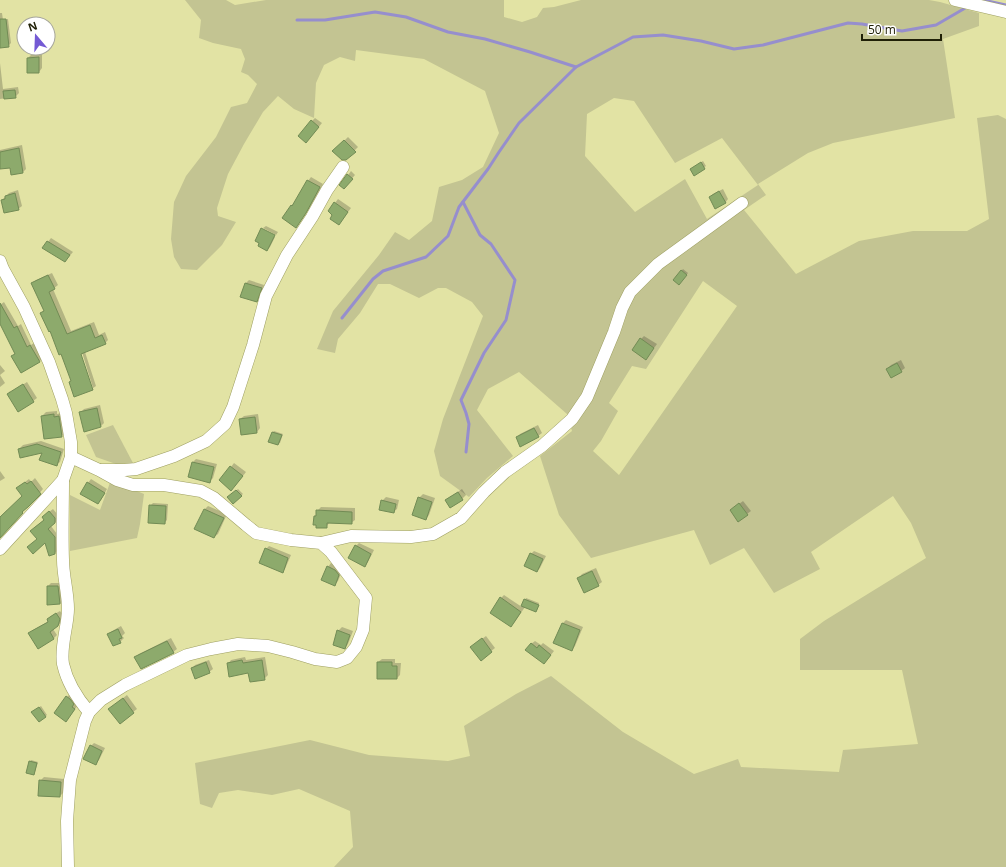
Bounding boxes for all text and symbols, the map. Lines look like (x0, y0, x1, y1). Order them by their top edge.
north arrow (16, 16, 56, 56)
scale bar (862, 16, 941, 42)
text: N (26, 18, 39, 35)
text: 50 m (868, 21, 896, 38)

